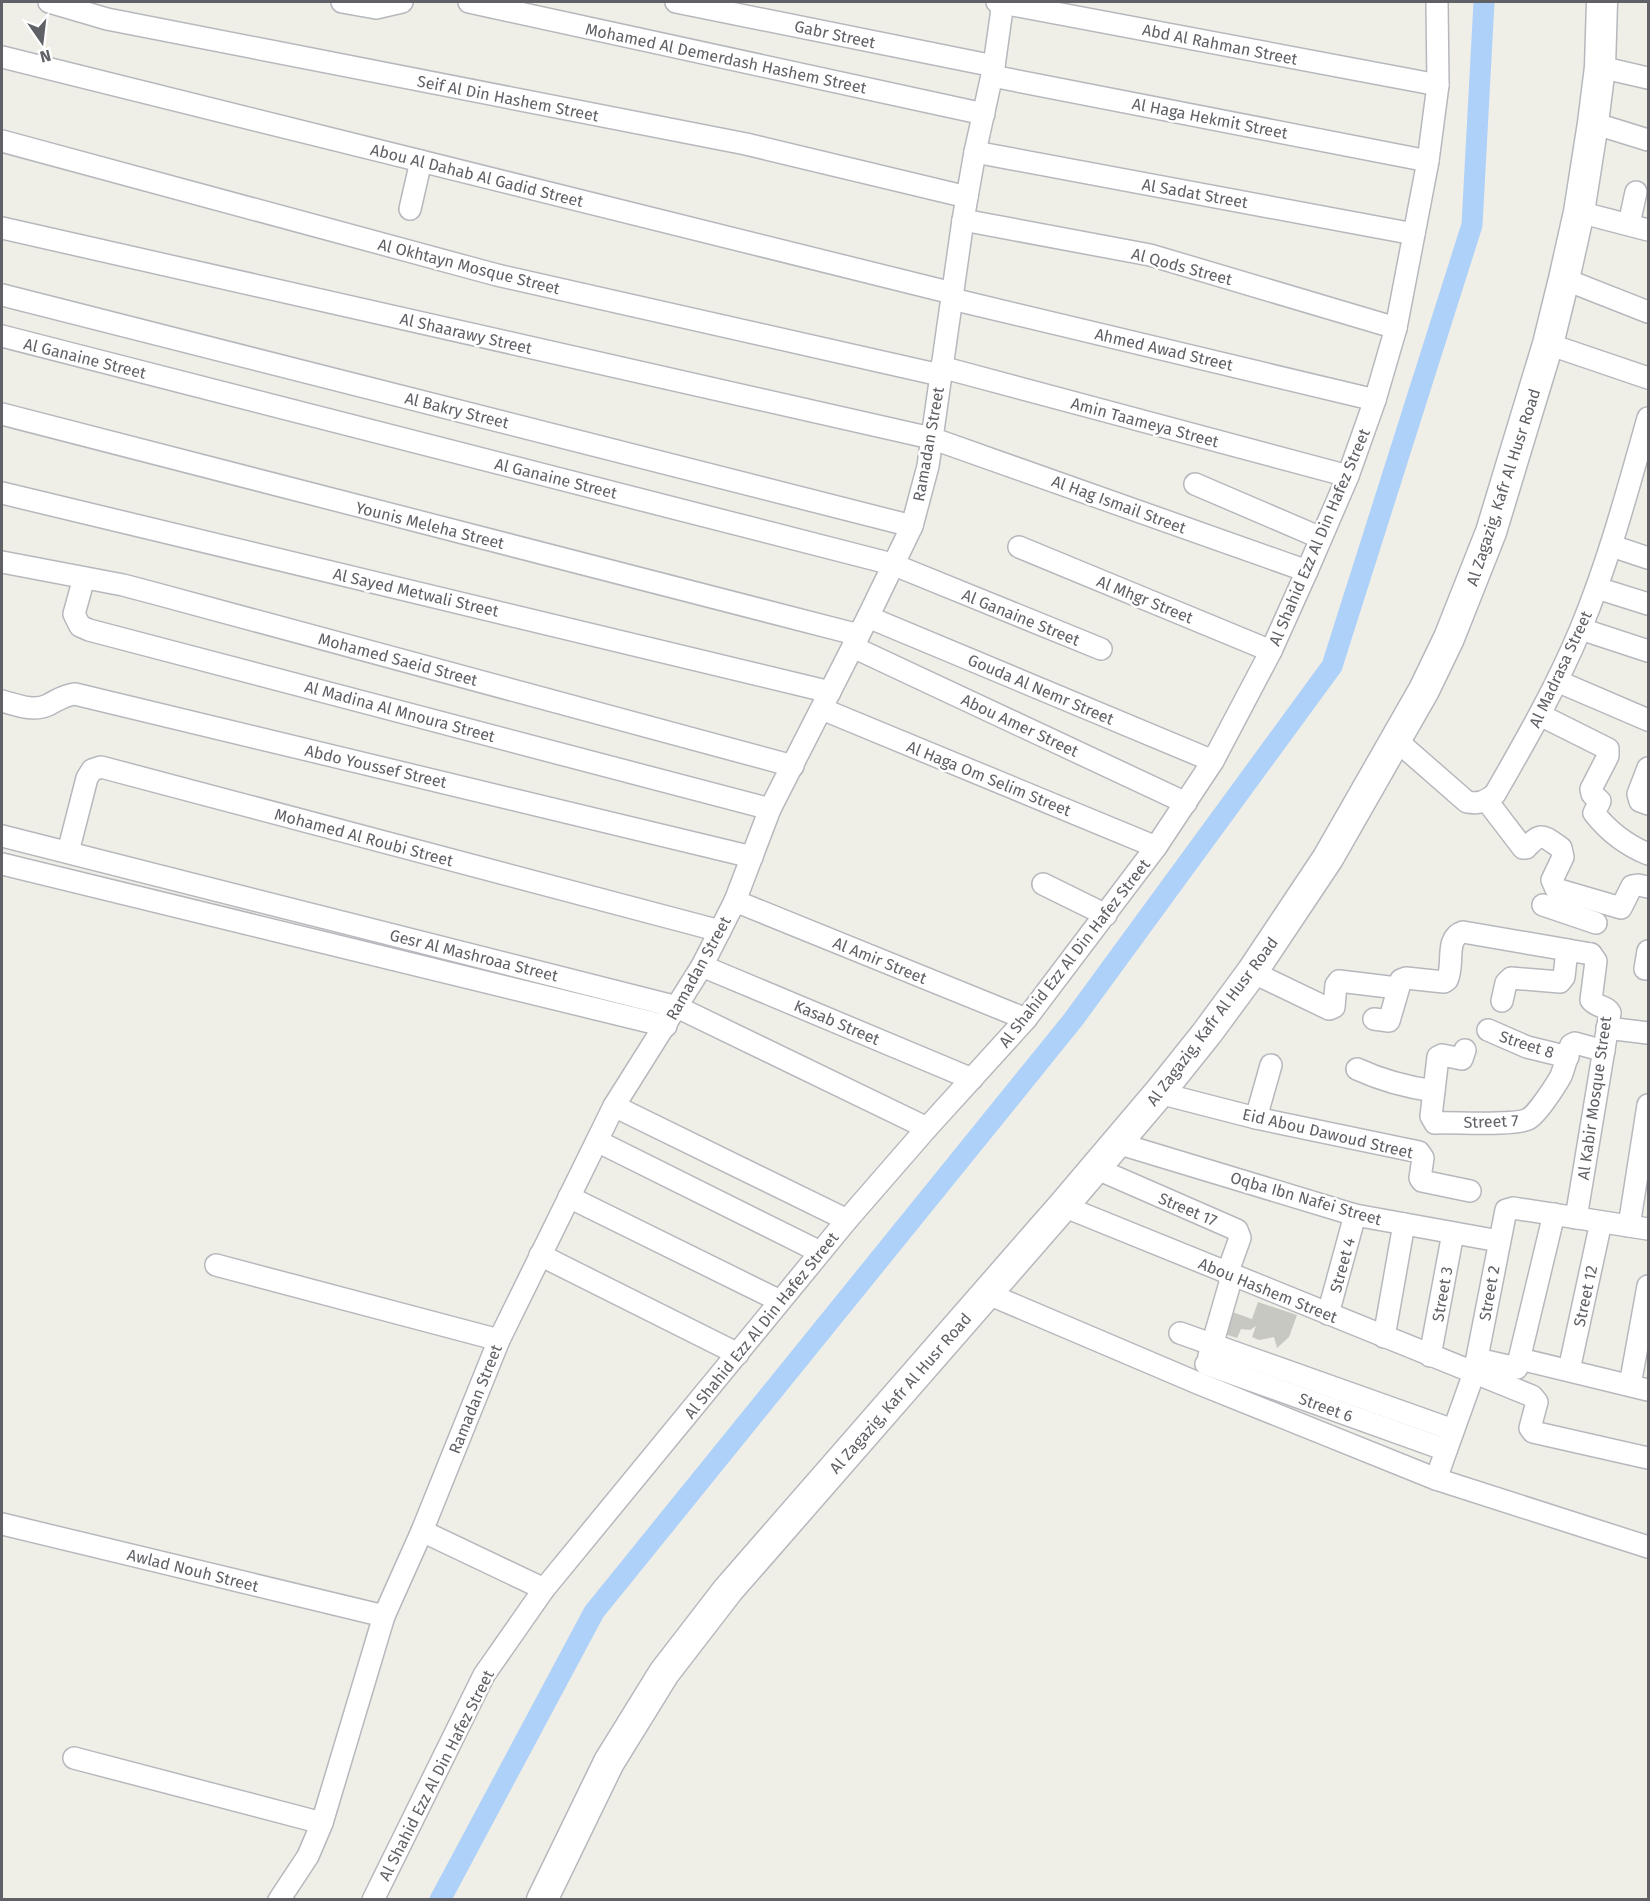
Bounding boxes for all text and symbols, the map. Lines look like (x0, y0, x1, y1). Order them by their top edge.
north arrow (12, 12, 72, 72)
street label: Gabr Street (793, 17, 877, 52)
street label: Mohamed Al Demerdash Hashem Street (584, 19, 868, 98)
street label: Abd Al Rahman Street (1141, 20, 1299, 69)
text: N (38, 46, 53, 67)
street label: Seif Al Din Hashem Street (416, 72, 600, 125)
street label: Al Haga Hekmit Street (1131, 94, 1289, 143)
street label: Abou Al Dahab Al Gadid Street (369, 140, 585, 211)
street label: Al Sadat Street (1140, 175, 1250, 212)
street label: Al Okhtayn Mosque Street (376, 235, 562, 298)
street label: Al Qods Street (1130, 244, 1234, 289)
street label: Al Shaarawy Street (398, 309, 534, 358)
street label: Ahmed Awad Street (1093, 324, 1235, 375)
street label: Al Ganaine Street (22, 334, 148, 383)
street label: Ramadan Street (909, 385, 948, 503)
street label: Al Zagazig, Kafr Al Husr Road (1463, 386, 1544, 588)
street label: Al Bakry Street (403, 388, 511, 433)
street label: Amin Taameya Street (1069, 394, 1221, 451)
street label: Al Shahid Ezz Al Din Hafez Street (1265, 426, 1374, 649)
street label: Al Ganaine Street (493, 454, 619, 503)
street label: Al Hag Ismail Street (1049, 471, 1189, 538)
street label: Younis Meleha Street (354, 498, 506, 553)
street label: Al Sayed Metwali Street (331, 564, 501, 621)
street label: Al Mhgr Street (1094, 572, 1196, 627)
street label: Al Ganaine Street (959, 585, 1083, 650)
street label: Al Madrasa Street (1525, 608, 1596, 731)
street label: Mohamed Saeid Street (316, 629, 480, 690)
street label: Gouda Al Nemr Street (965, 650, 1117, 729)
street label: Al Madina Al Mnoura Street (303, 677, 497, 746)
street label: Abou Amer Street (958, 690, 1082, 761)
street label: Al Haga Om Selim Street (904, 737, 1074, 820)
street label: Abdo Youssef Street (303, 741, 449, 792)
street label: Mohamed Al Roubi Street (273, 804, 455, 871)
street label: Al Shahid Ezz Al Din Hafez Street (995, 855, 1154, 1051)
street label: Ramadan Street (662, 913, 735, 1024)
street label: Gesr Al Mashroaa Street (388, 925, 560, 986)
street label: Al Amir Street (830, 933, 930, 988)
street label: Al Zagazig, Kafr Al Husr Road (1143, 933, 1282, 1109)
street label: Kasab Street (791, 996, 883, 1049)
street label: Al Kabir Mosque Street (1574, 1015, 1615, 1181)
street label: Street 8 (1497, 1027, 1557, 1062)
street label: Eid Abou Dawoud Street (1241, 1105, 1415, 1162)
street label: Street 7 (1463, 1111, 1519, 1132)
street label: Oqba Ibn Nafei Street (1228, 1168, 1384, 1229)
street label: Street 17 (1156, 1189, 1220, 1230)
street label: Al Shahid Ezz Al Din Hafez Street (680, 1228, 843, 1422)
street label: Street 4 (1326, 1235, 1359, 1295)
street label: Abou Hashem Street (1196, 1254, 1340, 1327)
street label: Street 12 (1570, 1263, 1601, 1329)
street label: Street 2 (1475, 1264, 1504, 1322)
street label: Street 3 (1428, 1265, 1457, 1323)
street label: Al Zagazig, Kafr Al Husr Road (826, 1309, 975, 1477)
street label: Ramadan Street (445, 1342, 506, 1456)
street label: Street 6 (1296, 1389, 1355, 1426)
street label: Awlad Nouh Street (125, 1545, 261, 1596)
street label: Al Shahid Ezz Al Din Hafez Street (375, 1666, 498, 1884)

